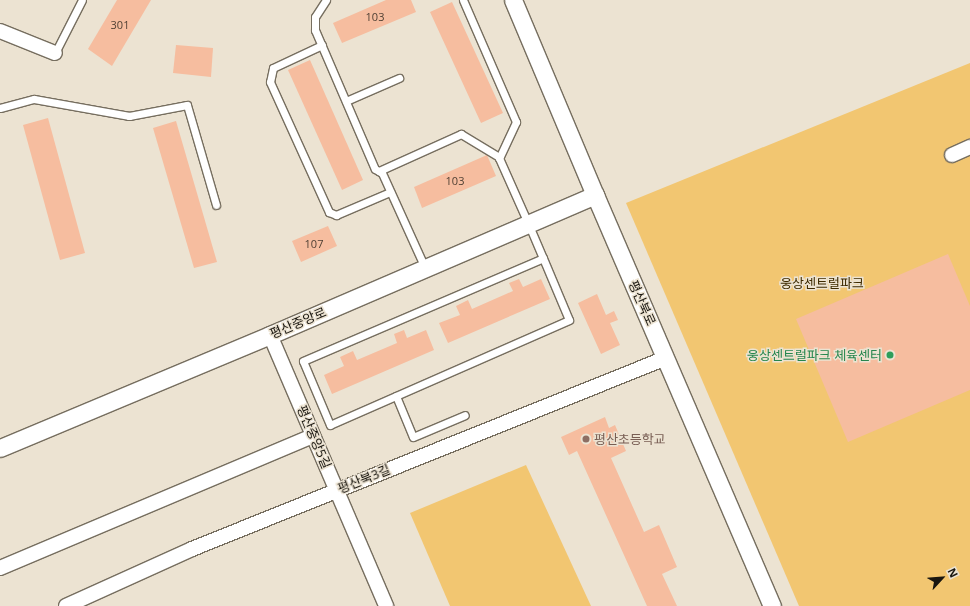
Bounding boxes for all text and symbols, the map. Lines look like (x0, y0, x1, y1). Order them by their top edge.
house number: 103 (366, 10, 384, 24)
house number: 301 (111, 18, 129, 32)
house number: 103 (446, 174, 464, 188)
house number: 107 (305, 237, 323, 251)
park label: 웅상센트럴파크 (780, 275, 864, 291)
street label: 평산북로 (625, 278, 659, 328)
street label: 평산중앙로 (267, 304, 329, 342)
place label: 웅상센트럴파크 체육센터 (747, 347, 882, 363)
marker: 웅상센트럴파크 체육센터 (885, 350, 895, 360)
street label: 평산중앙5길 (294, 403, 334, 471)
place label: 평산초등학교 (594, 431, 666, 447)
marker: 평산초등학교 (581, 434, 591, 444)
street label: 평산북3길 (335, 461, 393, 497)
north arrow (922, 558, 962, 598)
text: N (945, 565, 962, 580)

